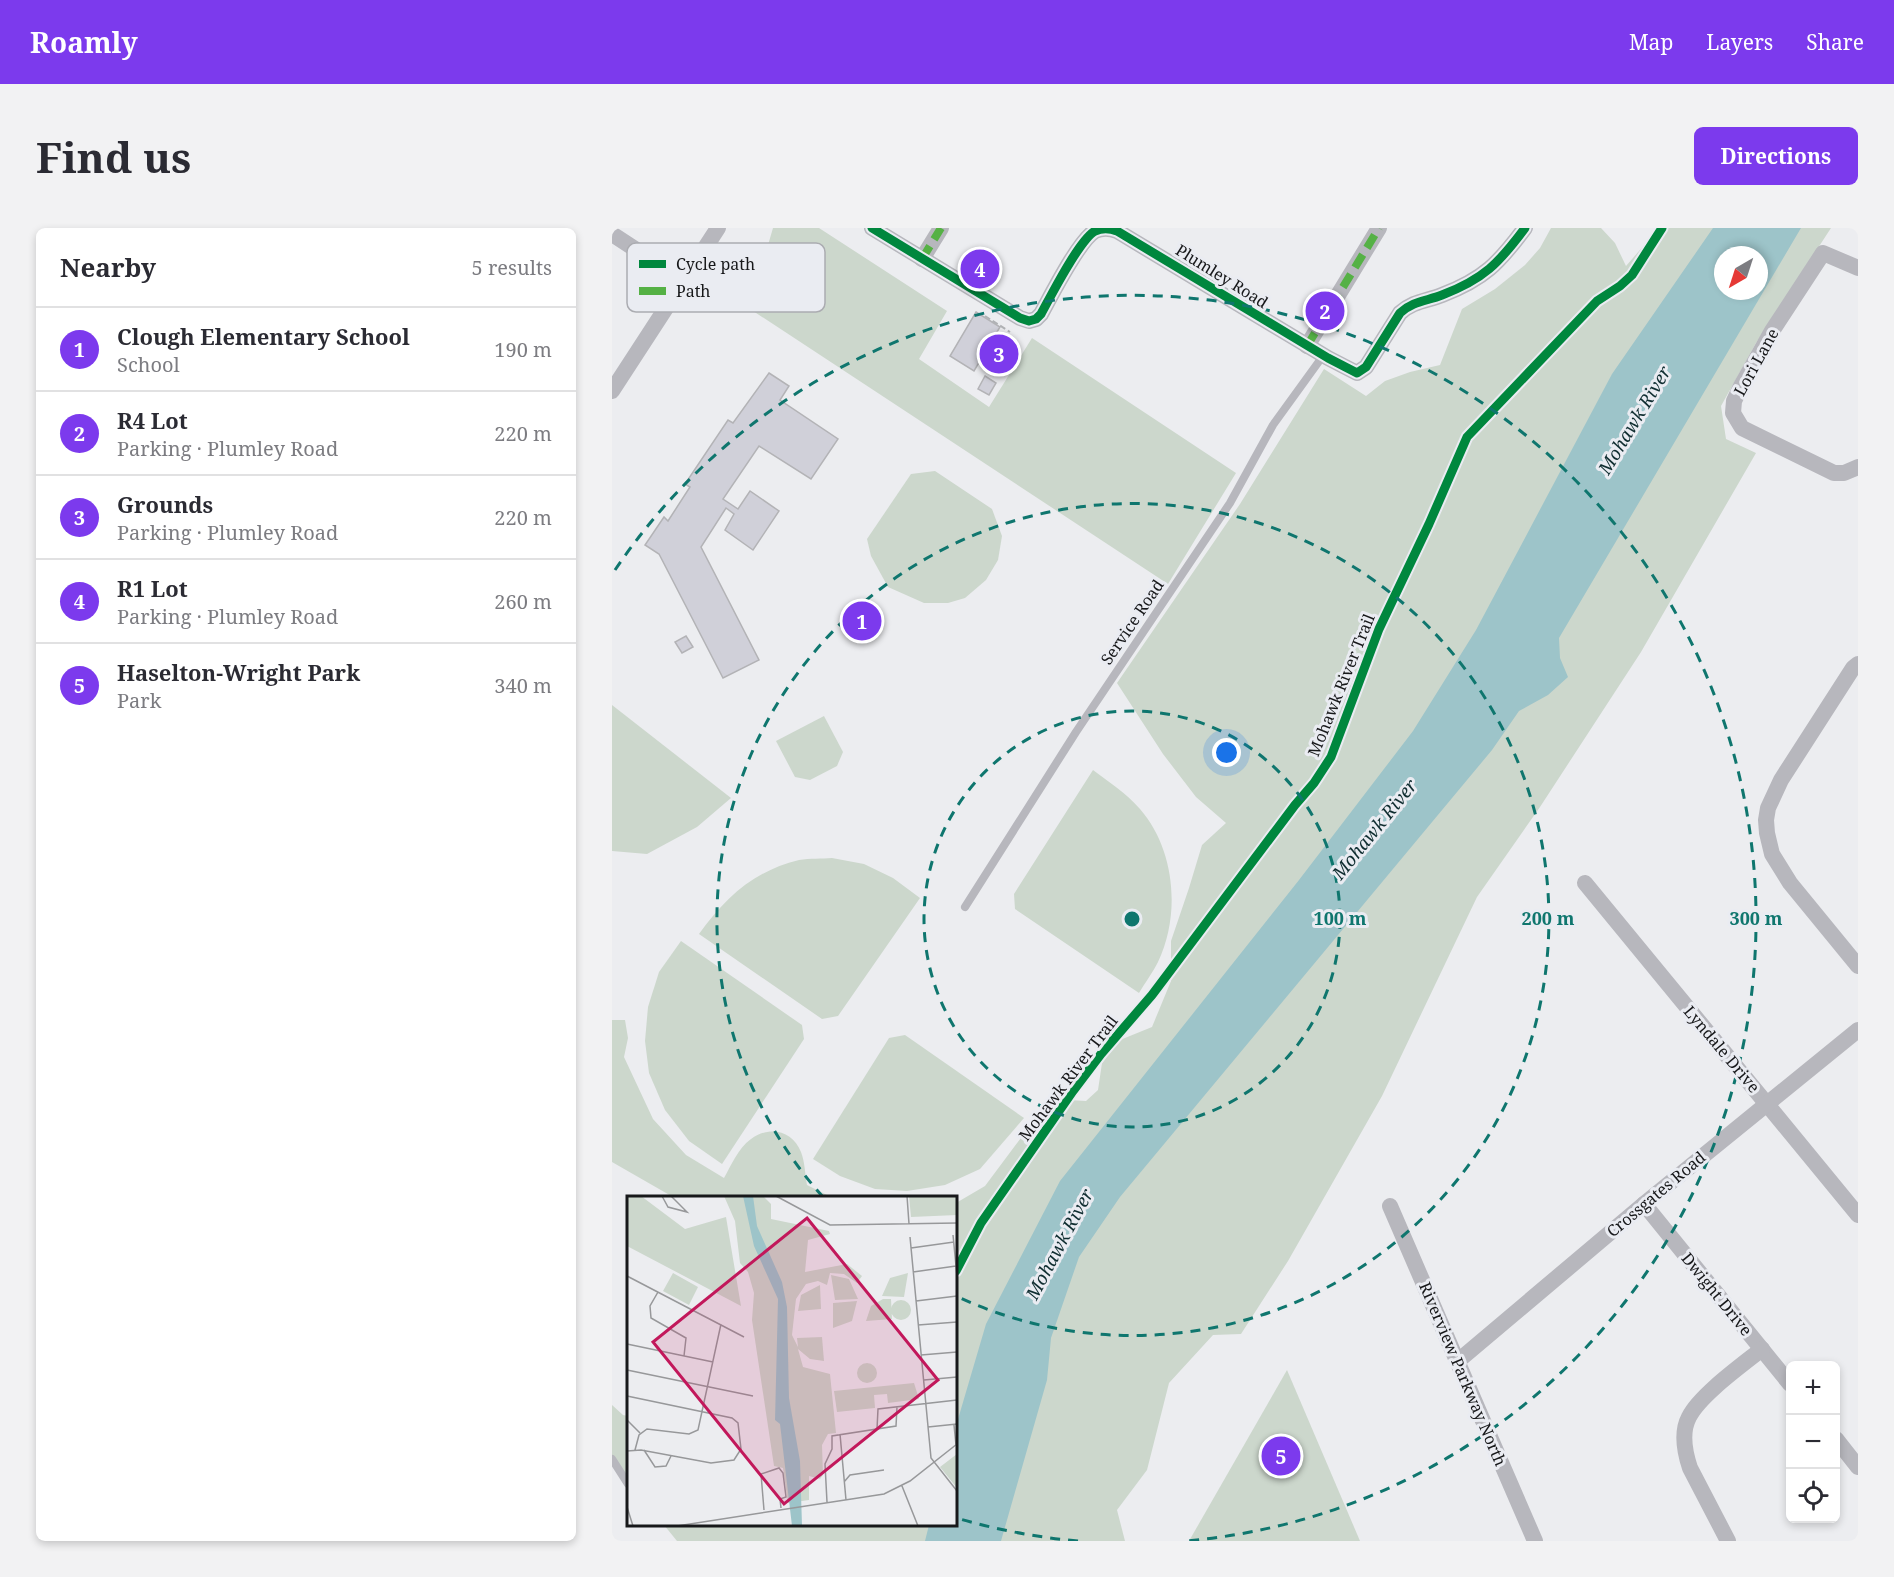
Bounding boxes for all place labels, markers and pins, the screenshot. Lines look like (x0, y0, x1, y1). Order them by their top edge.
pin: 4 (960, 246, 1000, 291)
pin: 2 (1306, 288, 1344, 334)
pin: 3 (980, 332, 1018, 376)
pin: 1 (842, 598, 882, 644)
centre of rings (1122, 909, 1142, 929)
pin: 5 (1262, 1434, 1300, 1478)

